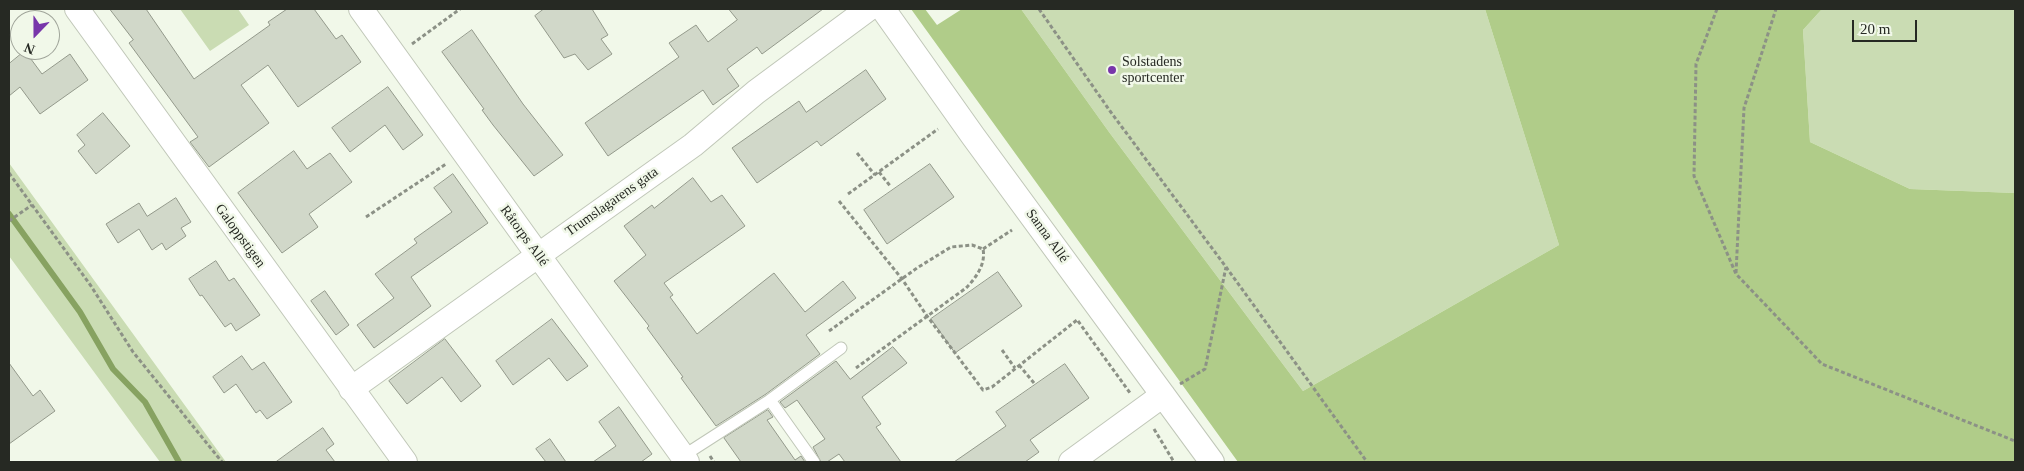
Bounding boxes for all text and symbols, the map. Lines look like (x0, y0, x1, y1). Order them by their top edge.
north arrow (10, 10, 60, 60)
scale bar (1854, 10, 1919, 42)
text: 20 m (1860, 21, 1890, 37)
text: N (22, 40, 37, 57)
place label: Solstadens sportcenter (1122, 54, 1184, 86)
marker: Solstadens sportcenter (1106, 64, 1118, 76)
street label: Trumslagarens gata (562, 164, 662, 240)
street label: Galoppstigen (211, 201, 269, 271)
street label: Råtorps Allé (496, 202, 552, 270)
street label: Sanna Allé (1022, 206, 1072, 266)

